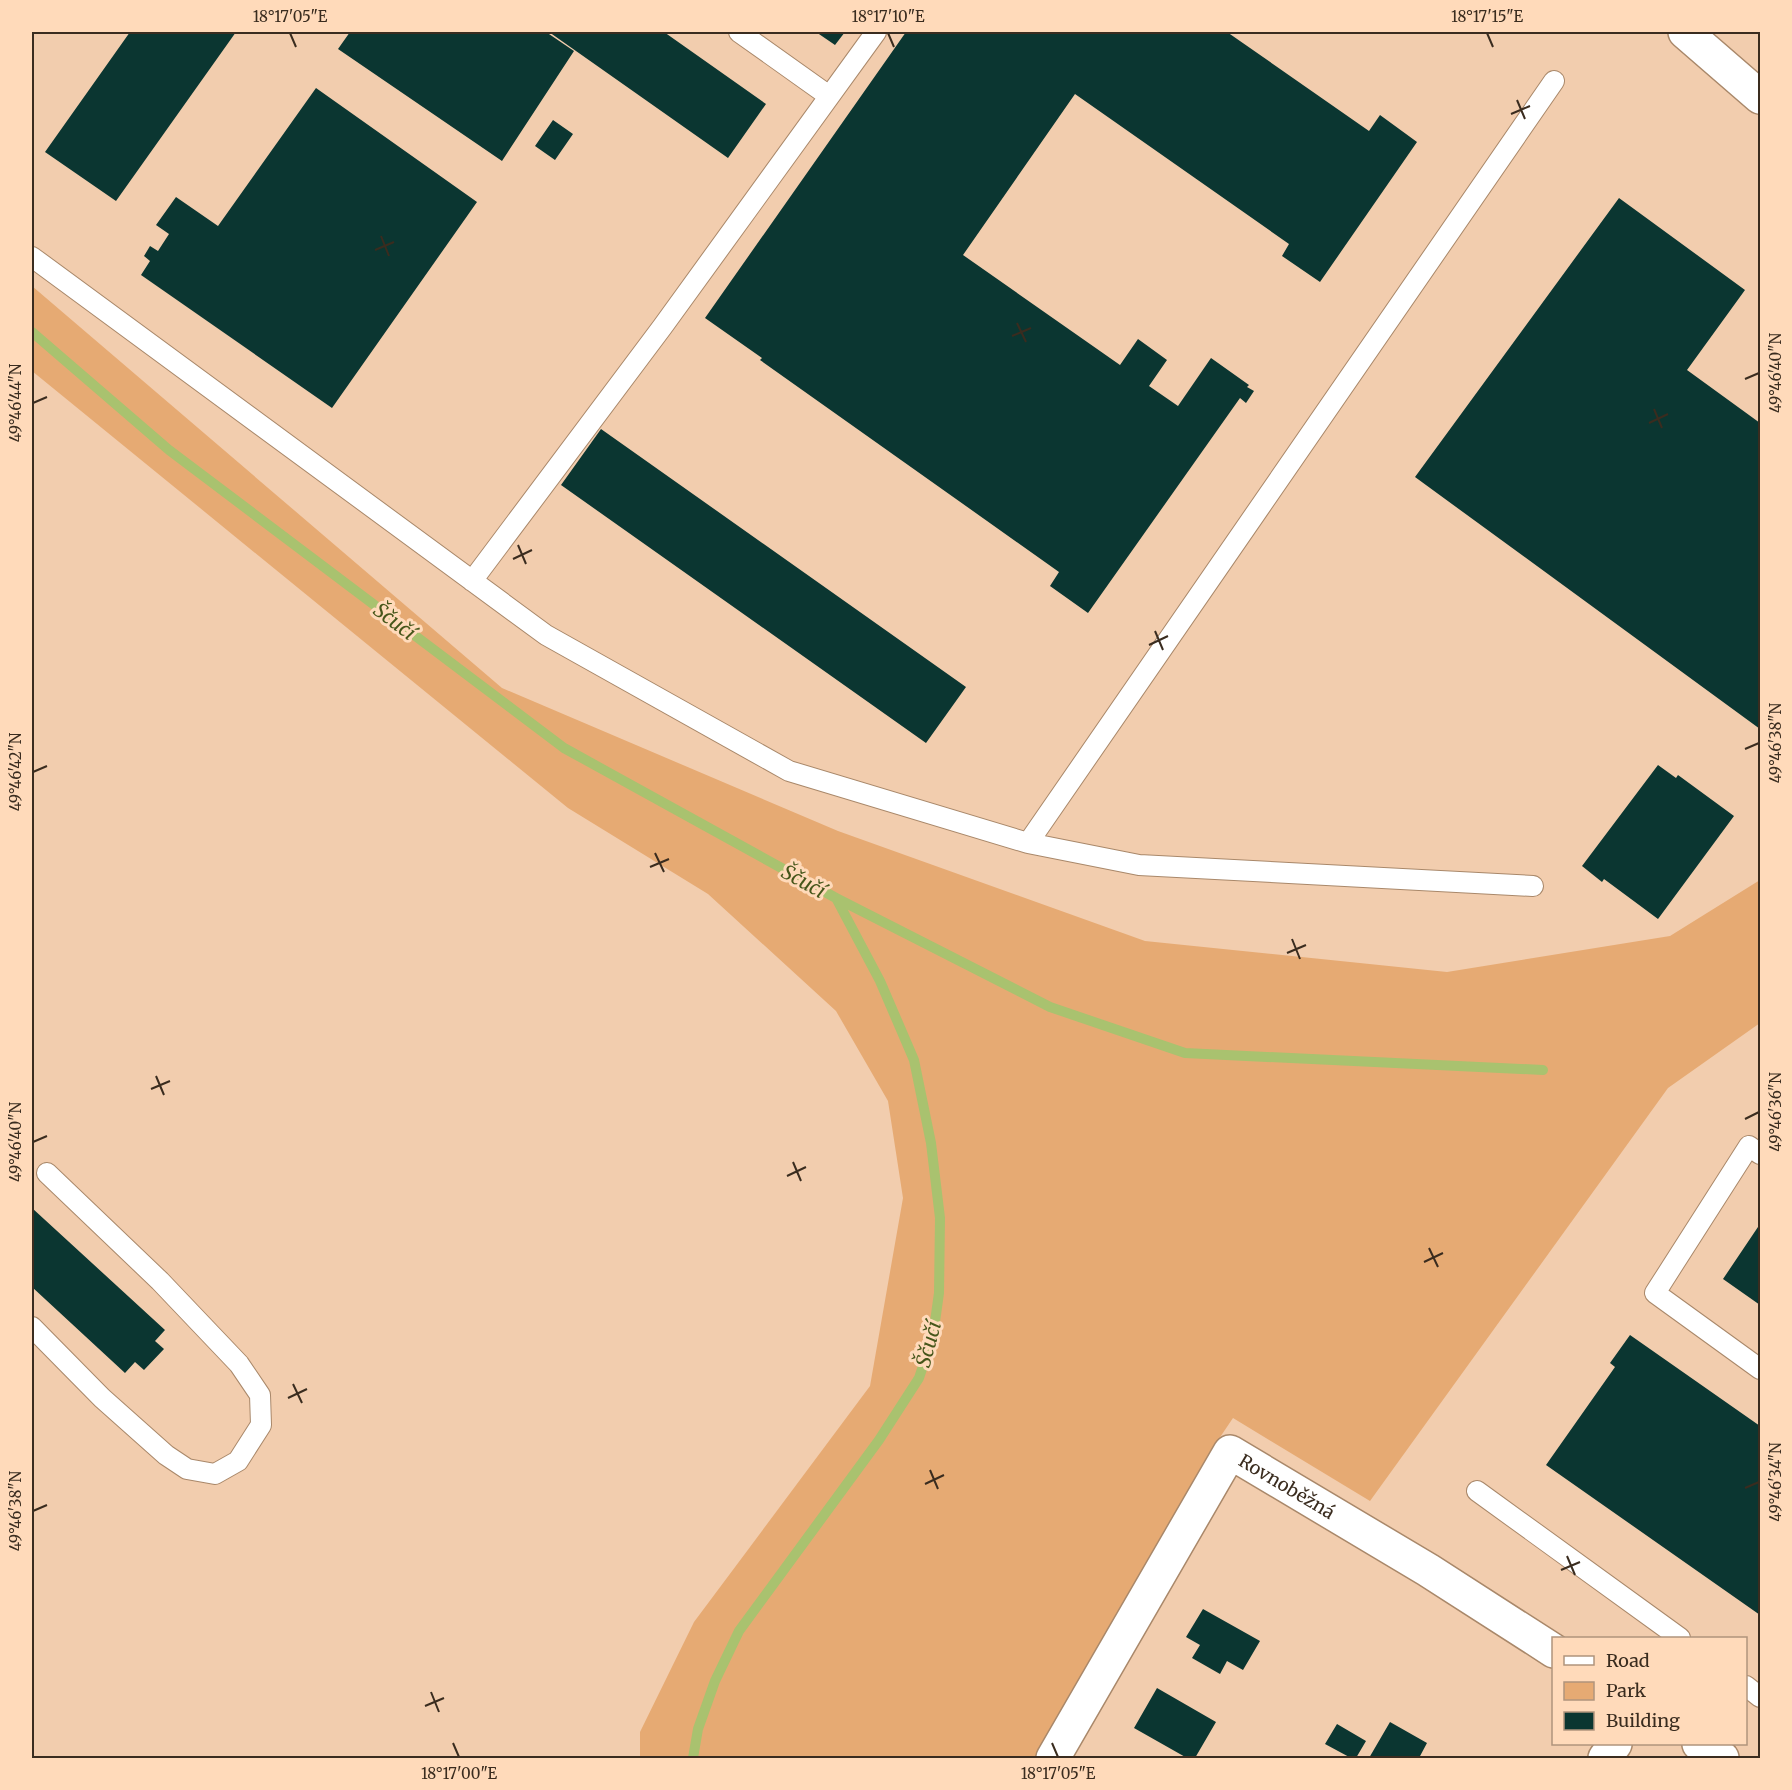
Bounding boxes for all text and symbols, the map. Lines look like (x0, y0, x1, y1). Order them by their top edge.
text: 18°17'05"E (253, 7, 328, 26)
text: 18°17'10"E (852, 7, 925, 26)
text: 18°17'15"E (1451, 7, 1523, 26)
text: 49°46'40"N (1766, 332, 1785, 413)
text: 49°46'44"N (6, 363, 25, 442)
water label: Ščučí (369, 597, 423, 646)
text: 49°46'38"N (1766, 702, 1785, 783)
text: 49°46'42"N (6, 732, 25, 811)
water label: Ščučí (778, 859, 832, 904)
text: 49°46'36"N (1766, 1072, 1785, 1152)
text: 49°46'40"N (6, 1101, 25, 1182)
water label: Ščučí (910, 1316, 947, 1370)
text: 49°46'34"N (1766, 1442, 1785, 1522)
street label: Rovnoběžná (1235, 1449, 1340, 1524)
text: 49°46'38"N (6, 1470, 25, 1551)
legend (1552, 1637, 1747, 1745)
text: Road (1606, 1649, 1650, 1672)
text: Park (1606, 1679, 1647, 1702)
text: Building (1606, 1709, 1680, 1732)
text: 18°17'00"E (421, 1764, 498, 1783)
text: 18°17'05"E (1021, 1764, 1096, 1783)

